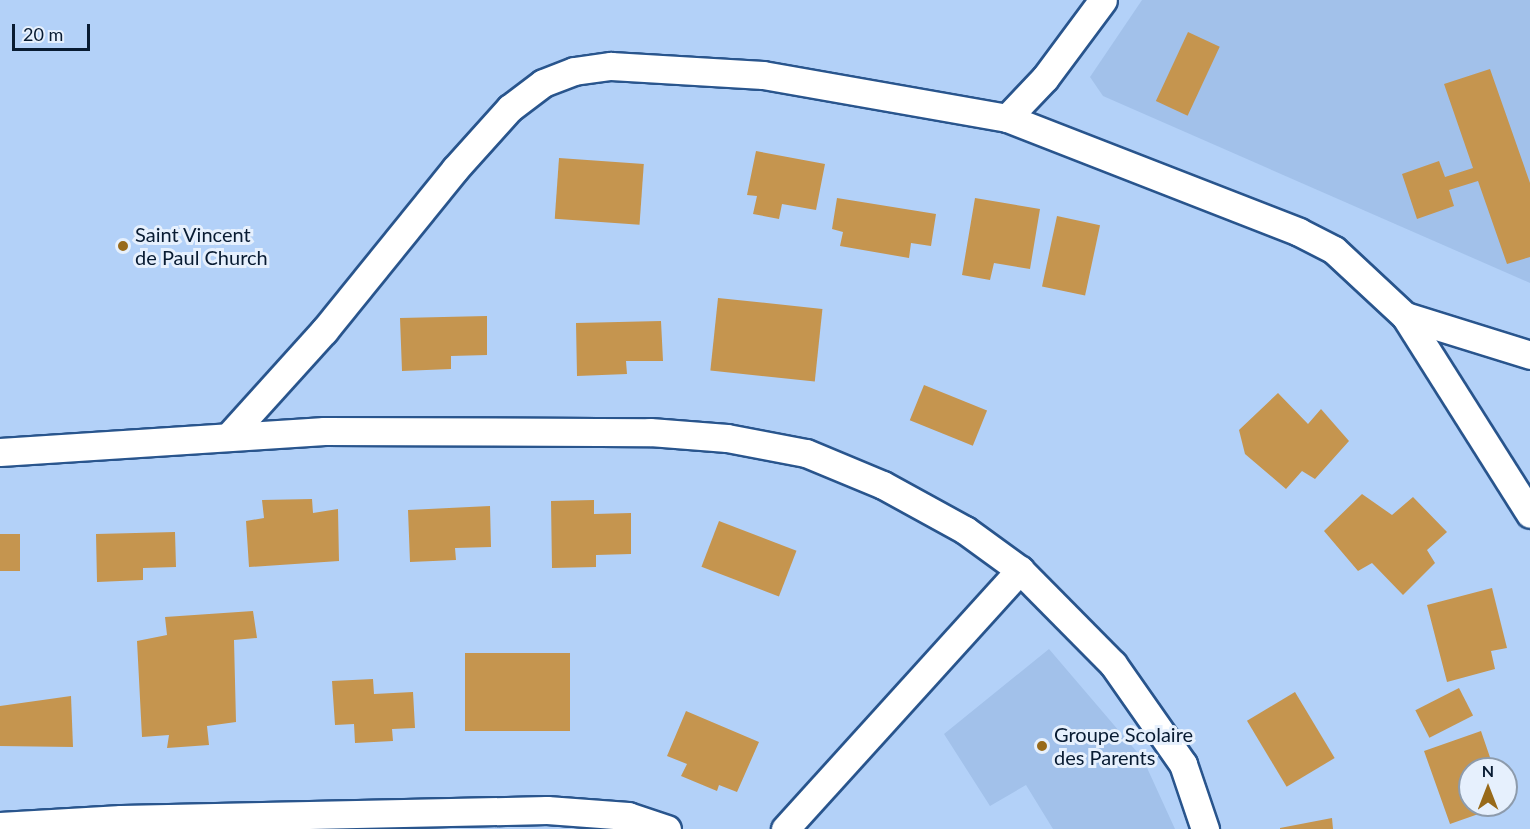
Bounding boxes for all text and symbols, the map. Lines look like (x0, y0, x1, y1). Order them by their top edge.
scale bar (15, 12, 93, 50)
text: 20 m (23, 23, 63, 45)
place label: Saint Vincent de Paul Church (135, 222, 268, 269)
marker: Saint Vincent de Paul Church (116, 239, 130, 253)
place label: Groupe Scolaire des Parents (1054, 722, 1193, 769)
marker: Groupe Scolaire des Parents (1035, 739, 1049, 753)
north arrow (1458, 757, 1518, 817)
text: N (1482, 761, 1494, 780)

